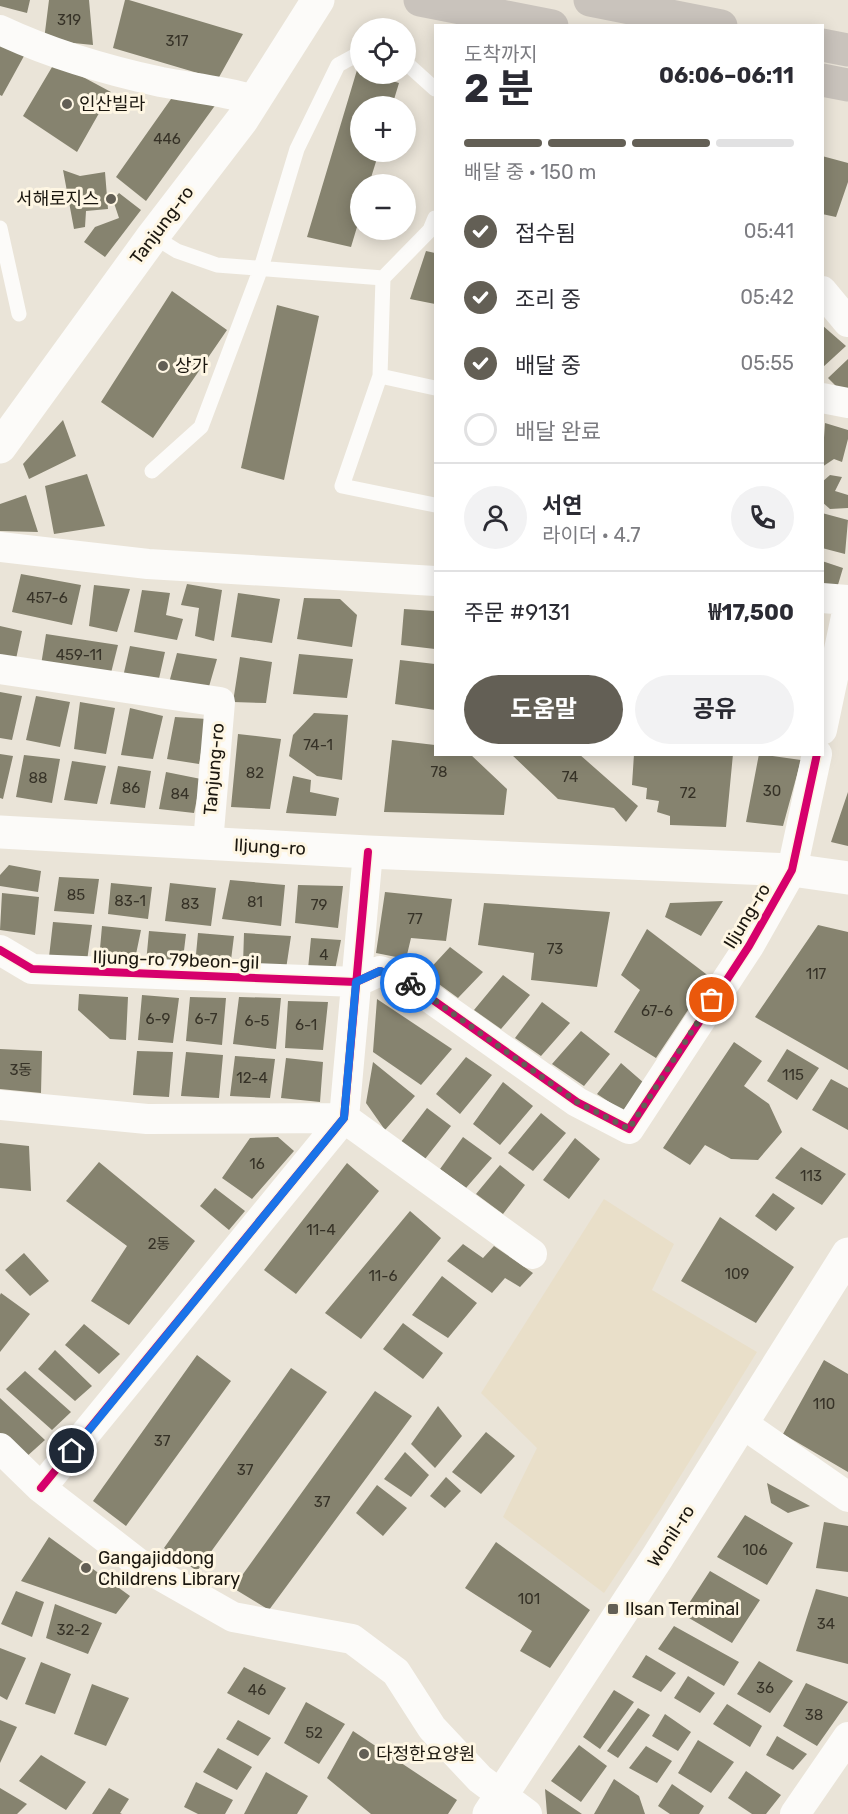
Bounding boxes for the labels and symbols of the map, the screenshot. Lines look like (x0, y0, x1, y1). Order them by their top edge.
house number: 319 (57, 11, 81, 29)
house number: 317 (166, 32, 189, 50)
place label: 인산빌라 (79, 93, 146, 115)
marker: 인산빌라 (60, 97, 74, 111)
house number: 446 (153, 130, 181, 148)
street label: Tanjung-ro (125, 181, 199, 269)
place label: 서해로지스 (16, 188, 99, 210)
marker: 서해로지스 (104, 192, 118, 206)
place label: 상가 (175, 355, 209, 377)
marker: 상가 (156, 359, 170, 373)
house number: 457-6 (26, 589, 68, 607)
house number: 459-11 (56, 646, 102, 664)
street label: Tanjung-ro (199, 722, 229, 816)
house number: 74-1 (303, 736, 333, 754)
house number: 78 (430, 763, 448, 781)
house number: 82 (246, 764, 264, 782)
house number: 74 (562, 768, 578, 786)
house number: 88 (28, 769, 48, 787)
house number: 86 (122, 779, 140, 797)
house number: 30 (763, 782, 781, 800)
house number: 72 (680, 784, 696, 802)
house number: 84 (171, 785, 189, 803)
street label: Iljung-ro (233, 834, 307, 860)
street label: Iljung-ro (719, 879, 775, 953)
house number: 85 (67, 886, 85, 904)
house number: 83-1 (114, 892, 146, 910)
house number: 81 (247, 893, 263, 911)
house number: 83 (181, 895, 199, 913)
house number: 79 (311, 896, 327, 914)
house number: 77 (407, 910, 423, 928)
house number: 73 (547, 940, 563, 958)
street label: Iljung-ro 79beon-gil (92, 946, 260, 974)
house number: 4 (319, 946, 329, 964)
courier (380, 953, 440, 1013)
house number: 117 (806, 965, 827, 983)
pin (686, 974, 737, 1025)
house number: 67-6 (641, 1002, 673, 1020)
house number: 6-9 (145, 1010, 171, 1028)
house number: 6-7 (194, 1010, 218, 1028)
house number: 6-5 (244, 1012, 270, 1030)
house number: 6-1 (295, 1016, 317, 1034)
house number: 3동 (10, 1061, 32, 1079)
house number: 115 (782, 1066, 804, 1084)
house number: 12-4 (236, 1069, 268, 1087)
house number: 16 (249, 1155, 265, 1173)
house number: 113 (800, 1167, 822, 1185)
house number: 11-4 (306, 1221, 336, 1239)
house number: 2동 (148, 1235, 170, 1253)
house number: 109 (725, 1265, 750, 1283)
house number: 11-6 (368, 1267, 398, 1285)
house number: 110 (813, 1395, 835, 1413)
pin (46, 1425, 97, 1476)
house number: 37 (154, 1432, 171, 1450)
house number: 37 (237, 1461, 254, 1479)
house number: 37 (314, 1493, 331, 1511)
street label: Wonil-ro (643, 1501, 699, 1571)
house number: 106 (743, 1541, 768, 1559)
place label: Gangajiddong Childrens Library (98, 1547, 240, 1590)
marker: Gangajiddong Childrens Library (79, 1561, 93, 1575)
house number: 101 (518, 1590, 540, 1608)
place label: Ilsan Terminal (625, 1598, 739, 1620)
marker: Ilsan Terminal (606, 1602, 620, 1616)
house number: 34 (817, 1615, 835, 1633)
house number: 32-2 (57, 1621, 90, 1639)
house number: 36 (756, 1679, 774, 1697)
house number: 46 (248, 1681, 266, 1699)
house number: 38 (805, 1706, 823, 1724)
house number: 52 (305, 1724, 323, 1742)
place label: 다정한요양원 (376, 1743, 475, 1765)
marker: 다정한요양원 (357, 1747, 371, 1761)

